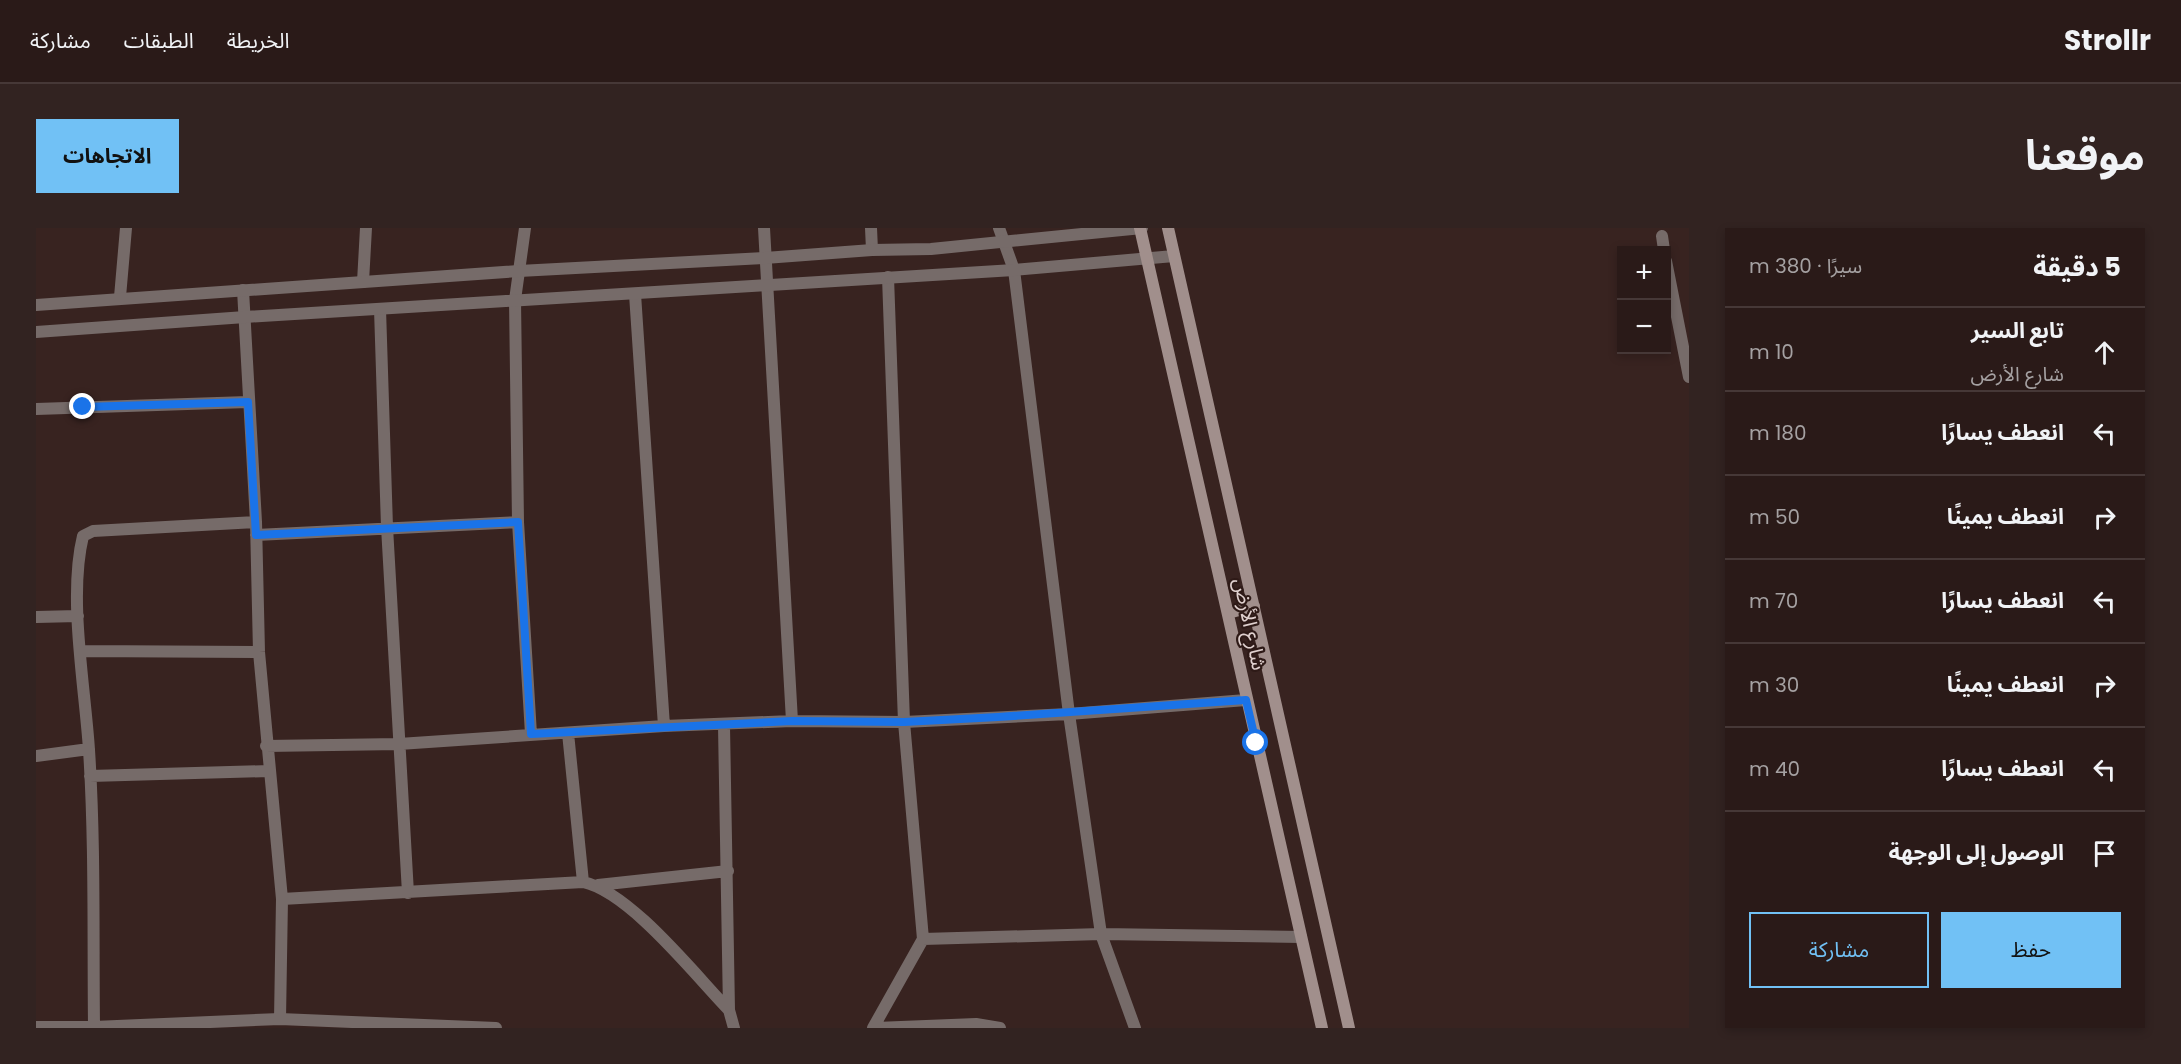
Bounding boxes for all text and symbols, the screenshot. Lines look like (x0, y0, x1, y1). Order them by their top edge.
text: Strollr (2064, 21, 2151, 60)
text: مشاركة (30, 26, 91, 55)
text: الطبقات (124, 26, 194, 55)
text: الخريطة (227, 26, 290, 55)
button: الاتجاهات (36, 119, 179, 193)
text: موقعنا (2025, 126, 2145, 185)
map controls (1617, 246, 1671, 354)
button: + (1617, 246, 1671, 300)
text: 5 دقيقة (2033, 249, 2121, 285)
text: سيرًا · 380 m (1749, 252, 1862, 280)
button: − (1617, 300, 1671, 354)
text: تابع السير (1971, 315, 2064, 346)
icon: ahead (2088, 336, 2121, 369)
text: 10 m (1749, 338, 1794, 366)
text: شارع الأرض (1970, 360, 2064, 388)
route end (69, 393, 95, 419)
text: انعطف يسارًا (1941, 417, 2064, 448)
icon: left (2088, 417, 2121, 450)
text: 180 m (1749, 419, 1807, 447)
text: انعطف يمينًا (1947, 501, 2064, 532)
icon: right (2088, 501, 2121, 534)
text: 50 m (1749, 503, 1800, 531)
street label: شارع الأرض (1226, 575, 1273, 673)
text: انعطف يسارًا (1941, 585, 2064, 616)
icon: left (2088, 585, 2121, 618)
text: 70 m (1749, 587, 1798, 615)
text: انعطف يمينًا (1947, 669, 2064, 700)
icon: right (2088, 669, 2121, 702)
text: 30 m (1749, 671, 1799, 699)
route start (1242, 729, 1268, 755)
text: انعطف يسارًا (1941, 753, 2064, 784)
icon: left (2088, 753, 2121, 786)
text: 40 m (1749, 755, 1800, 783)
text: الوصول إلى الوجهة (1889, 837, 2064, 868)
icon: arrive (2088, 837, 2121, 870)
button: مشاركة (1749, 912, 1929, 988)
button: حفظ (1941, 912, 2121, 988)

